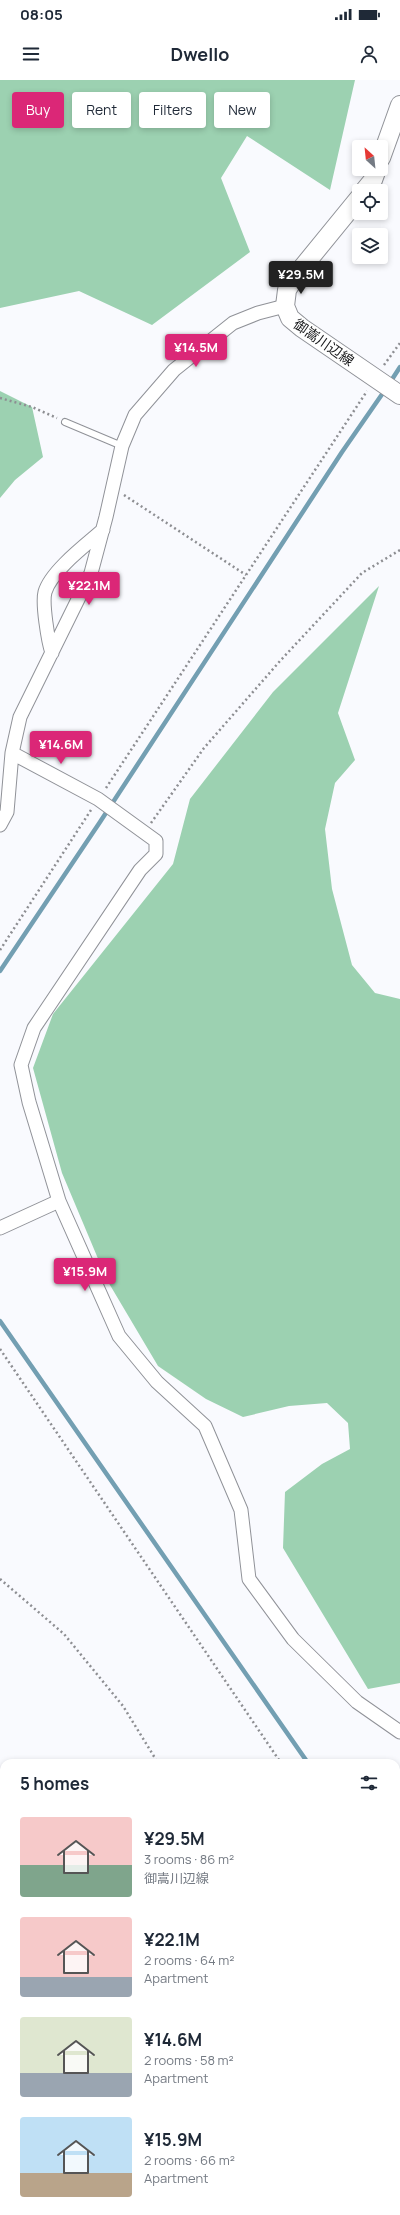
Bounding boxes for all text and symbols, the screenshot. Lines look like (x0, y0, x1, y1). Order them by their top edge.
text: 08:05 (20, 4, 63, 25)
text: Dwello (171, 42, 229, 66)
icon: menu (20, 43, 42, 65)
icon: person (358, 43, 380, 65)
chip: Buy (12, 92, 64, 128)
chip: Rent (72, 92, 131, 128)
chip: Filters (139, 92, 206, 128)
chip: New (214, 92, 270, 128)
north arrow (352, 140, 388, 176)
map controls (352, 140, 388, 264)
button: locate (352, 184, 388, 220)
button: layers (352, 228, 388, 264)
pin: ¥29.5M (268, 261, 334, 295)
text: ¥29.5M (278, 265, 324, 283)
street label: 御嵩川辺線 (290, 314, 358, 370)
pin: ¥14.5M (163, 334, 229, 368)
text: ¥14.5M (174, 338, 218, 356)
pin: ¥22.1M (56, 572, 122, 606)
text: ¥22.1M (68, 576, 110, 594)
pin: ¥14.6M (28, 731, 94, 765)
text: ¥14.6M (39, 735, 83, 753)
pin: ¥15.9M (52, 1258, 118, 1292)
text: ¥15.9M (63, 1262, 107, 1280)
text: 5 homes (20, 1772, 89, 1795)
icon: filters (358, 1772, 380, 1794)
text: ¥29.5M (144, 1827, 205, 1850)
icon: home (52, 1833, 100, 1881)
text: 3 rooms · 86 m² (144, 1850, 234, 1868)
text: 御嵩川辺線 (144, 1869, 209, 1887)
text: ¥22.1M (144, 1928, 200, 1951)
icon: home (52, 1933, 100, 1981)
text: 2 rooms · 64 m² (144, 1951, 235, 1969)
text: Apartment (144, 1969, 208, 1987)
text: ¥14.6M (144, 2028, 202, 2051)
icon: home (52, 2033, 100, 2081)
text: 2 rooms · 58 m² (144, 2051, 234, 2069)
text: Apartment (144, 2069, 208, 2087)
text: ¥15.9M (144, 2128, 202, 2151)
icon: home (52, 2133, 100, 2181)
text: 2 rooms · 66 m² (144, 2151, 235, 2169)
text: Apartment (144, 2169, 208, 2187)

